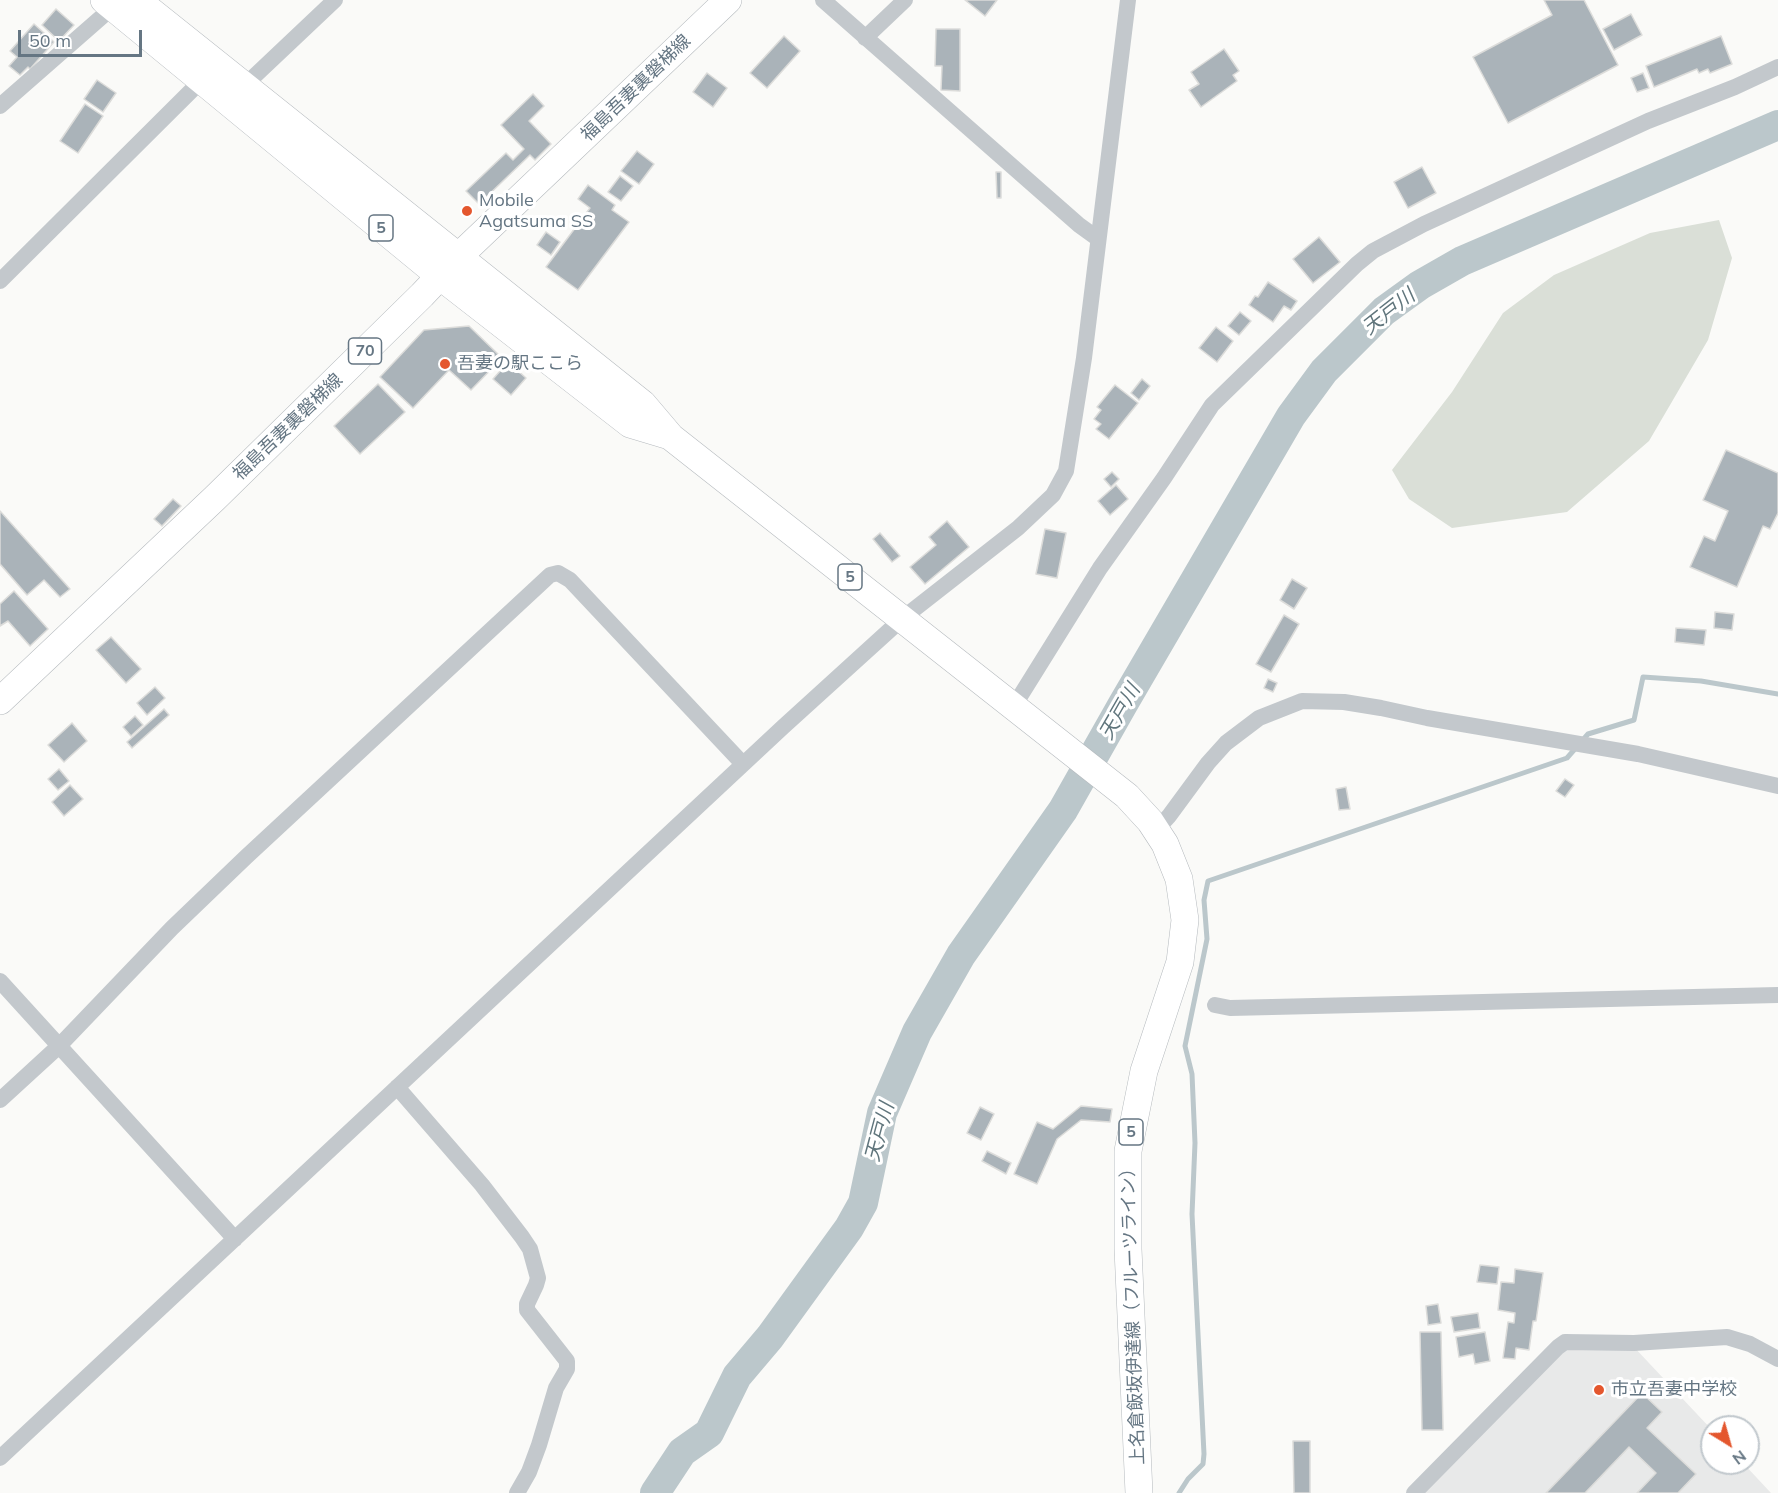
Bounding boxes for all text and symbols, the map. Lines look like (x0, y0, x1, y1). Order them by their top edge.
scale bar (21, 18, 146, 56)
text: 50 m (29, 29, 71, 52)
street label: 福島吾妻裏磐梯線 (577, 30, 695, 146)
place label: Mobile Agatsuma SS (479, 190, 593, 232)
marker: Mobile Agatsuma SS (460, 204, 474, 218)
road number: 5 (369, 215, 393, 241)
water label: 天戸川 (1358, 284, 1420, 340)
road number: 70 (348, 338, 382, 364)
place label: 吾妻の駅ここら (457, 353, 583, 375)
marker: 吾妻の駅ここら (438, 357, 452, 371)
street label: 福島吾妻裏磐梯線 (229, 369, 347, 485)
road number: 5 (838, 564, 862, 590)
water label: 天戸川 (1095, 680, 1145, 744)
water label: 天戸川 (861, 1100, 899, 1164)
road number: 5 (1119, 1119, 1143, 1145)
street label: 上名倉飯坂伊達線（フルーツライン） (1117, 1159, 1149, 1465)
place label: 市立吾妻中学校 (1611, 1379, 1737, 1401)
marker: 市立吾妻中学校 (1592, 1383, 1606, 1397)
north arrow (1700, 1415, 1760, 1475)
text: N (1729, 1446, 1750, 1469)

